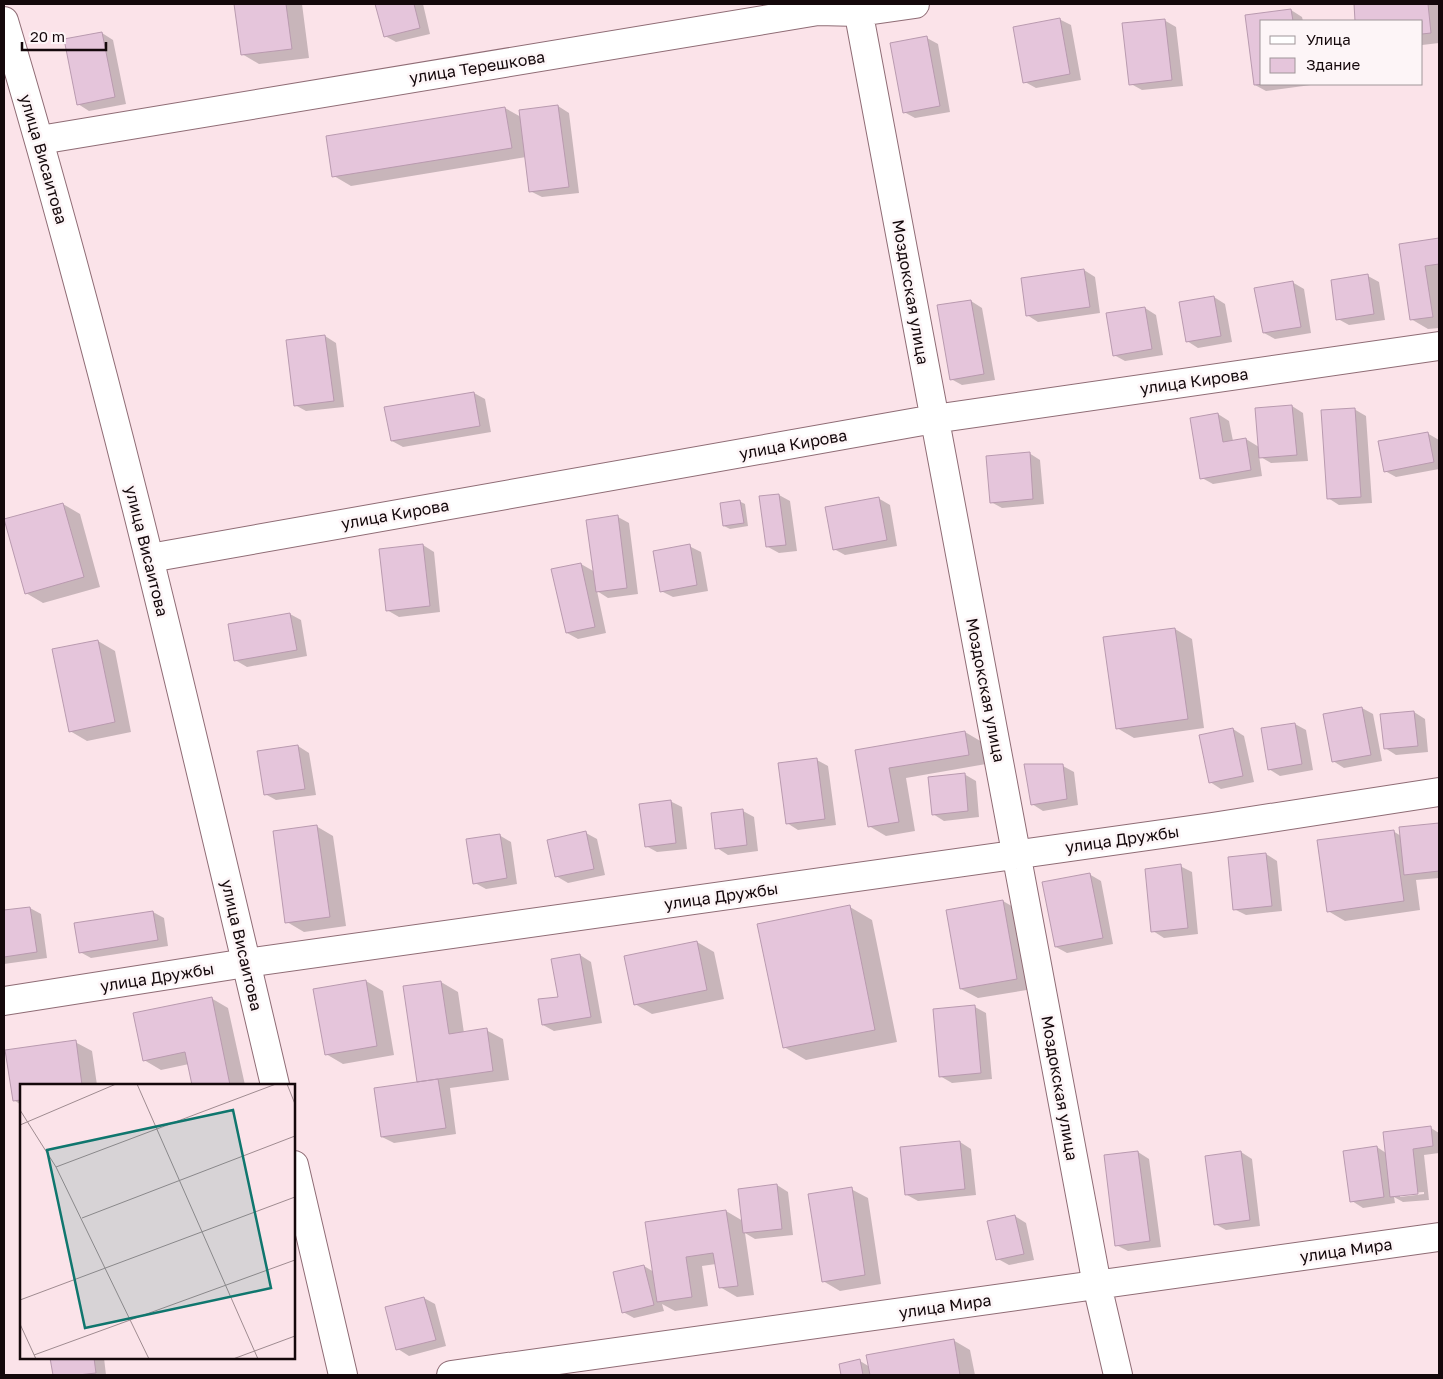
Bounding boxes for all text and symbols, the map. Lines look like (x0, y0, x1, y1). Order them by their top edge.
scale bar (22, 20, 106, 52)
legend (1260, 20, 1423, 85)
text: 20 m (30, 27, 65, 45)
text: Улица (1306, 30, 1351, 48)
street label: улица Терешкова (408, 46, 546, 88)
text: Здание (1306, 55, 1360, 73)
street label: улица Висаитова (16, 92, 72, 226)
street label: Моздокская улица (888, 218, 934, 366)
street label: улица Кирова (1138, 363, 1250, 399)
street label: улица Кирова (737, 425, 849, 463)
street label: улица Висаитова (121, 483, 173, 619)
street label: улица Кирова (339, 495, 451, 533)
street label: Моздокская улица (962, 616, 1010, 764)
street label: улица Дружбы (1064, 821, 1180, 857)
street label: улица Висаитова (217, 877, 267, 1013)
street label: улица Дружбы (663, 878, 779, 914)
street label: улица Дружбы (99, 958, 215, 996)
street label: Моздокская улица (1037, 1014, 1083, 1162)
inset map (20, 1084, 295, 1359)
street label: улица Мира (1298, 1234, 1394, 1266)
street label: улица Мира (897, 1290, 993, 1322)

